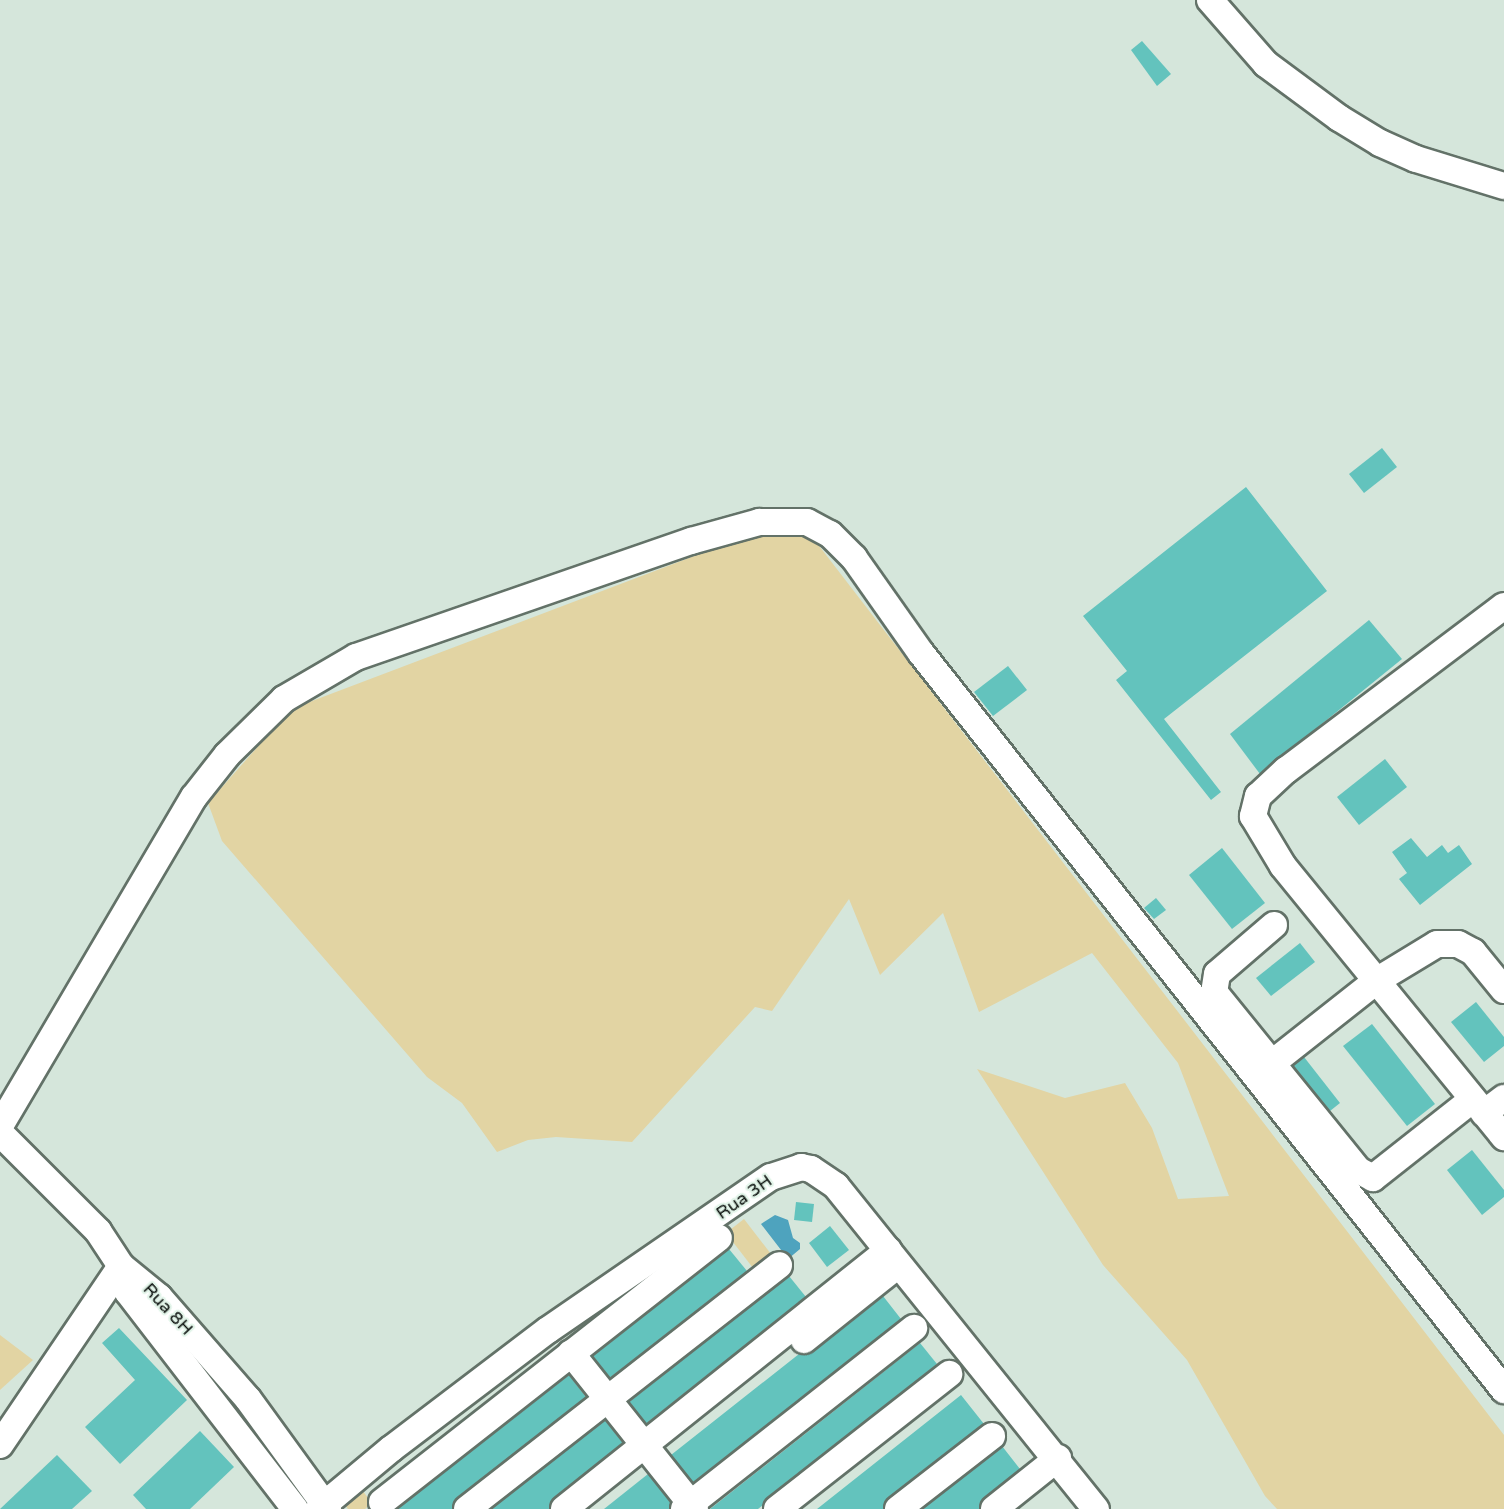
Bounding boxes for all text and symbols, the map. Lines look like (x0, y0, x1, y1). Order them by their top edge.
street label: Rua 3H (712, 1170, 776, 1224)
street label: Rua 8H (138, 1278, 198, 1340)

